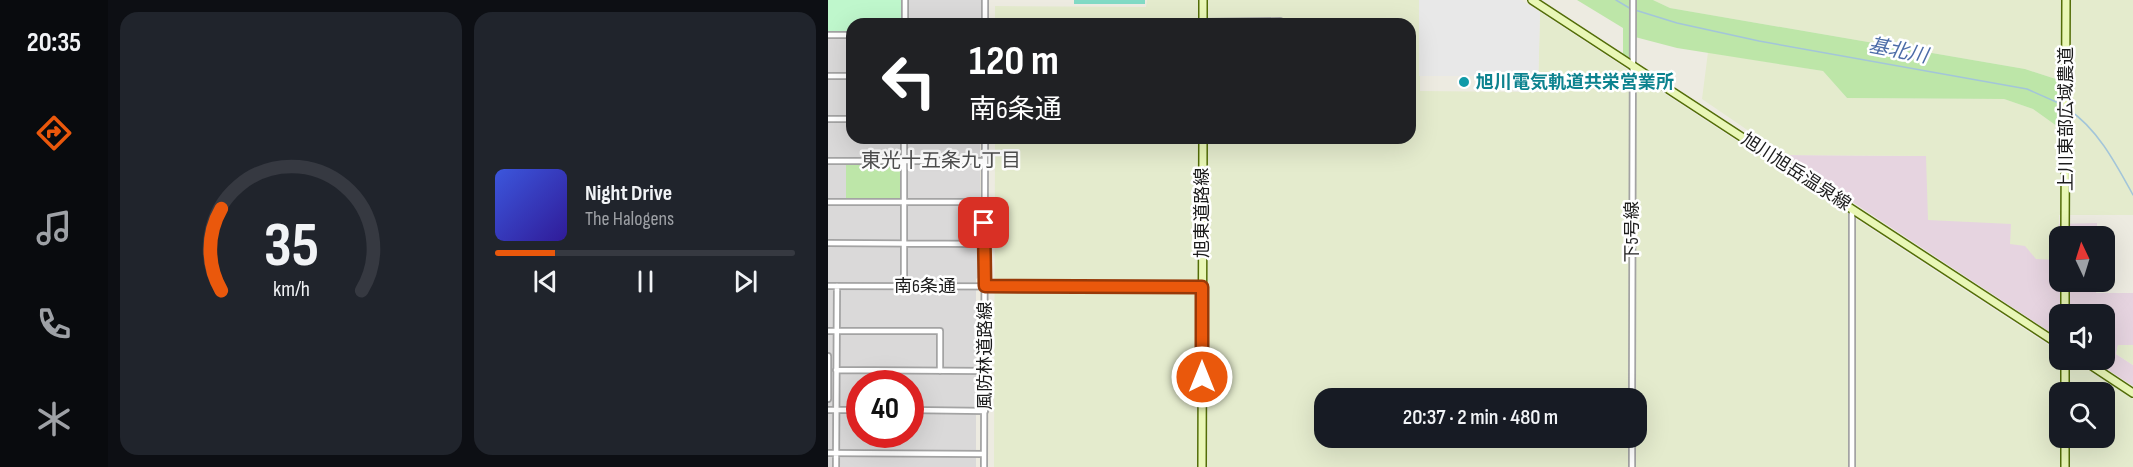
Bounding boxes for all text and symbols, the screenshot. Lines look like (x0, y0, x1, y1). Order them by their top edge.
text: 20:35 (27, 27, 81, 59)
water label: 基北川 (1866, 33, 1932, 69)
text: 120 m (969, 36, 1059, 87)
icon: left (870, 42, 948, 120)
street label: 上川東部広域農道 (2056, 47, 2077, 191)
place label: 旭川電気軌道共栄営業所 (1476, 72, 1674, 93)
marker: 旭川電気軌道共栄営業所 (1457, 75, 1471, 89)
text: 南6条通 (969, 94, 1062, 126)
icon: directions (33, 112, 75, 154)
street label: 旭川旭岳温泉線 (1737, 129, 1855, 215)
district label: 東光十五条九丁目 (861, 149, 1021, 173)
street label: 旭東道路線 (1192, 168, 1213, 258)
text: Night Drive (585, 180, 672, 207)
pin (958, 197, 1009, 248)
street label: 下5号線 (1622, 201, 1643, 263)
icon: arrive (967, 206, 1000, 239)
icon: music (33, 207, 75, 249)
text: The Halogens (585, 207, 674, 231)
text: 35 (263, 209, 319, 284)
north arrow (2049, 226, 2115, 292)
map controls (2049, 226, 2115, 448)
icon: previous (529, 265, 562, 298)
icon: pause (629, 265, 662, 298)
icon: next (729, 265, 762, 298)
street label: 南6条通 (894, 276, 956, 297)
text: km/h (272, 277, 310, 302)
street label: 風防林道路線 (975, 302, 996, 410)
icon: phone (33, 303, 75, 345)
button: sound (2049, 304, 2115, 370)
position arrow (1170, 345, 1234, 409)
speed limit sign: 40 (846, 370, 924, 448)
button: search (2049, 382, 2115, 448)
icon: climate (33, 398, 75, 440)
text: 20:37 · 2 min · 480 m (1403, 404, 1558, 431)

